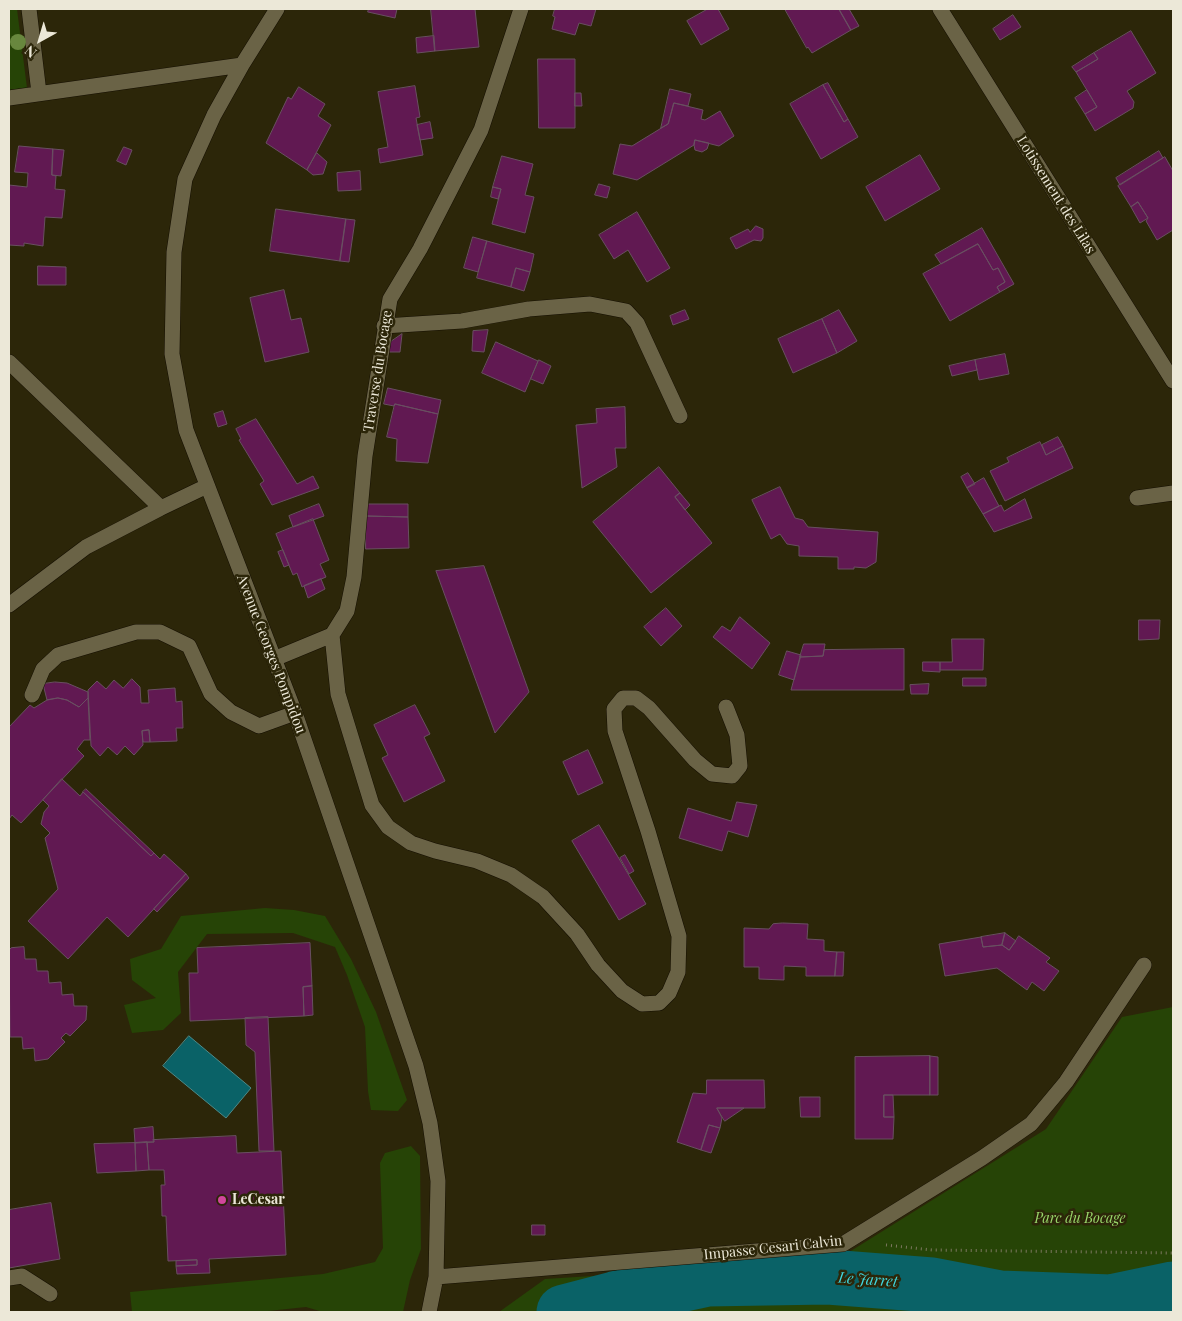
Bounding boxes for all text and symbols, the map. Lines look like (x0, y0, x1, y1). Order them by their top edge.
north arrow (15, 15, 65, 65)
text: N (20, 41, 40, 63)
street label: Lotissement des Lilas (1013, 133, 1099, 257)
street label: Traverse du Bocage (360, 309, 396, 433)
street label: Avenue Georges Pompidou (233, 572, 309, 736)
place label: LeCesar (232, 1192, 285, 1208)
marker: LeCesar (216, 1194, 228, 1206)
park label: Parc du Bocage (1034, 1211, 1126, 1227)
street label: Impasse Cesari Calvin (703, 1232, 843, 1264)
water label: Le Jarret (838, 1269, 898, 1291)

